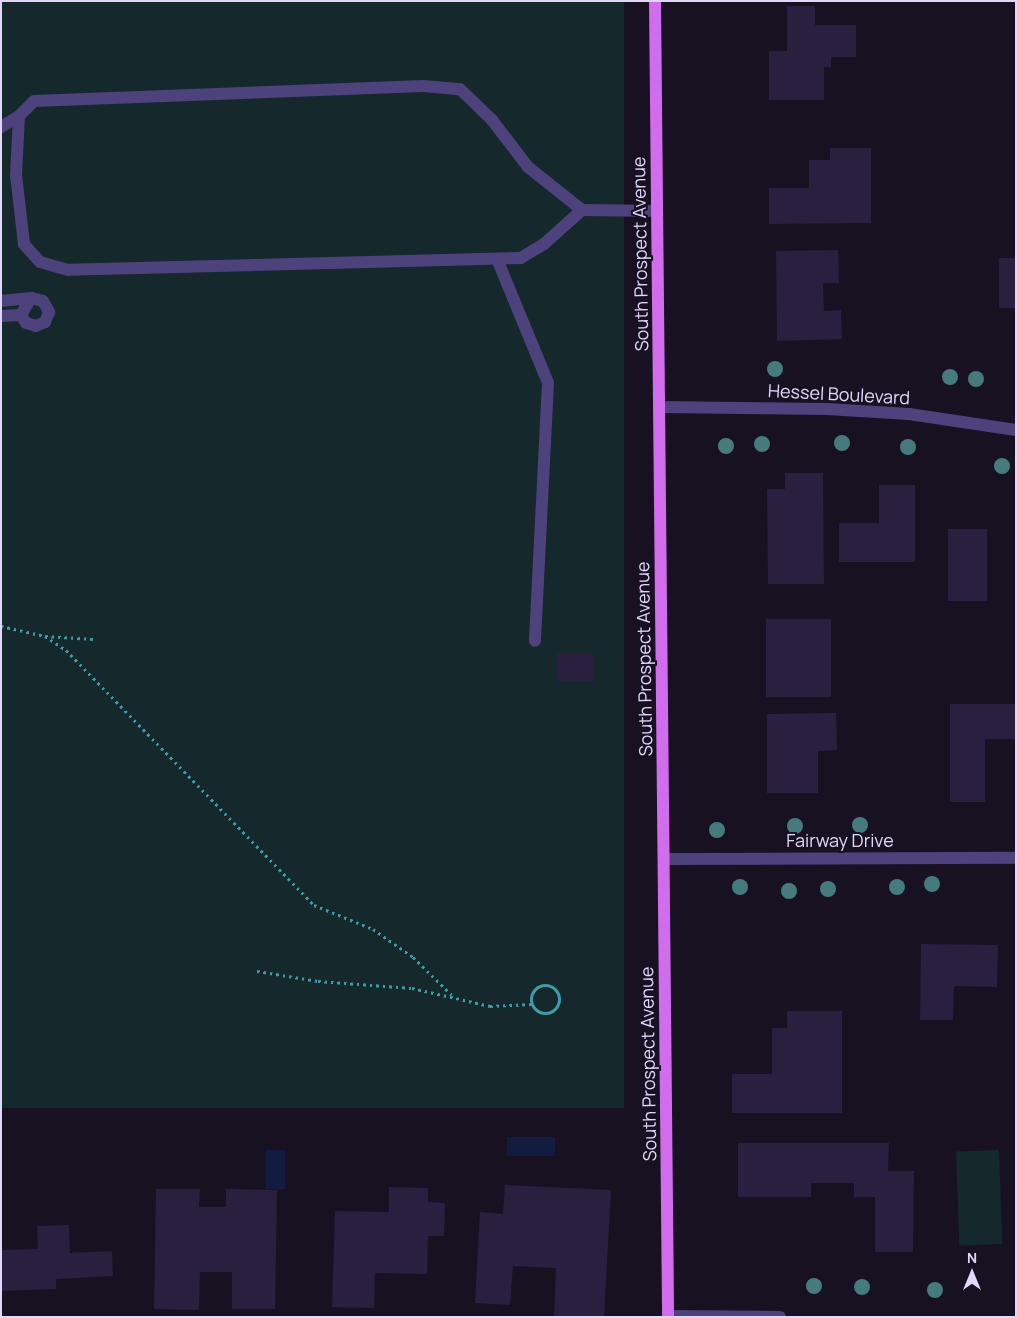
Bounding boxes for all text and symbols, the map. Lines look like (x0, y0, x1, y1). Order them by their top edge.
street label: South Prospect Avenue (628, 156, 652, 352)
street label: Hessel Boulevard (767, 379, 911, 409)
street label: South Prospect Avenue (632, 561, 656, 757)
street label: Fairway Drive (786, 829, 894, 851)
street label: South Prospect Avenue (636, 966, 660, 1162)
north arrow (947, 1248, 997, 1298)
text: N (967, 1248, 977, 1267)

